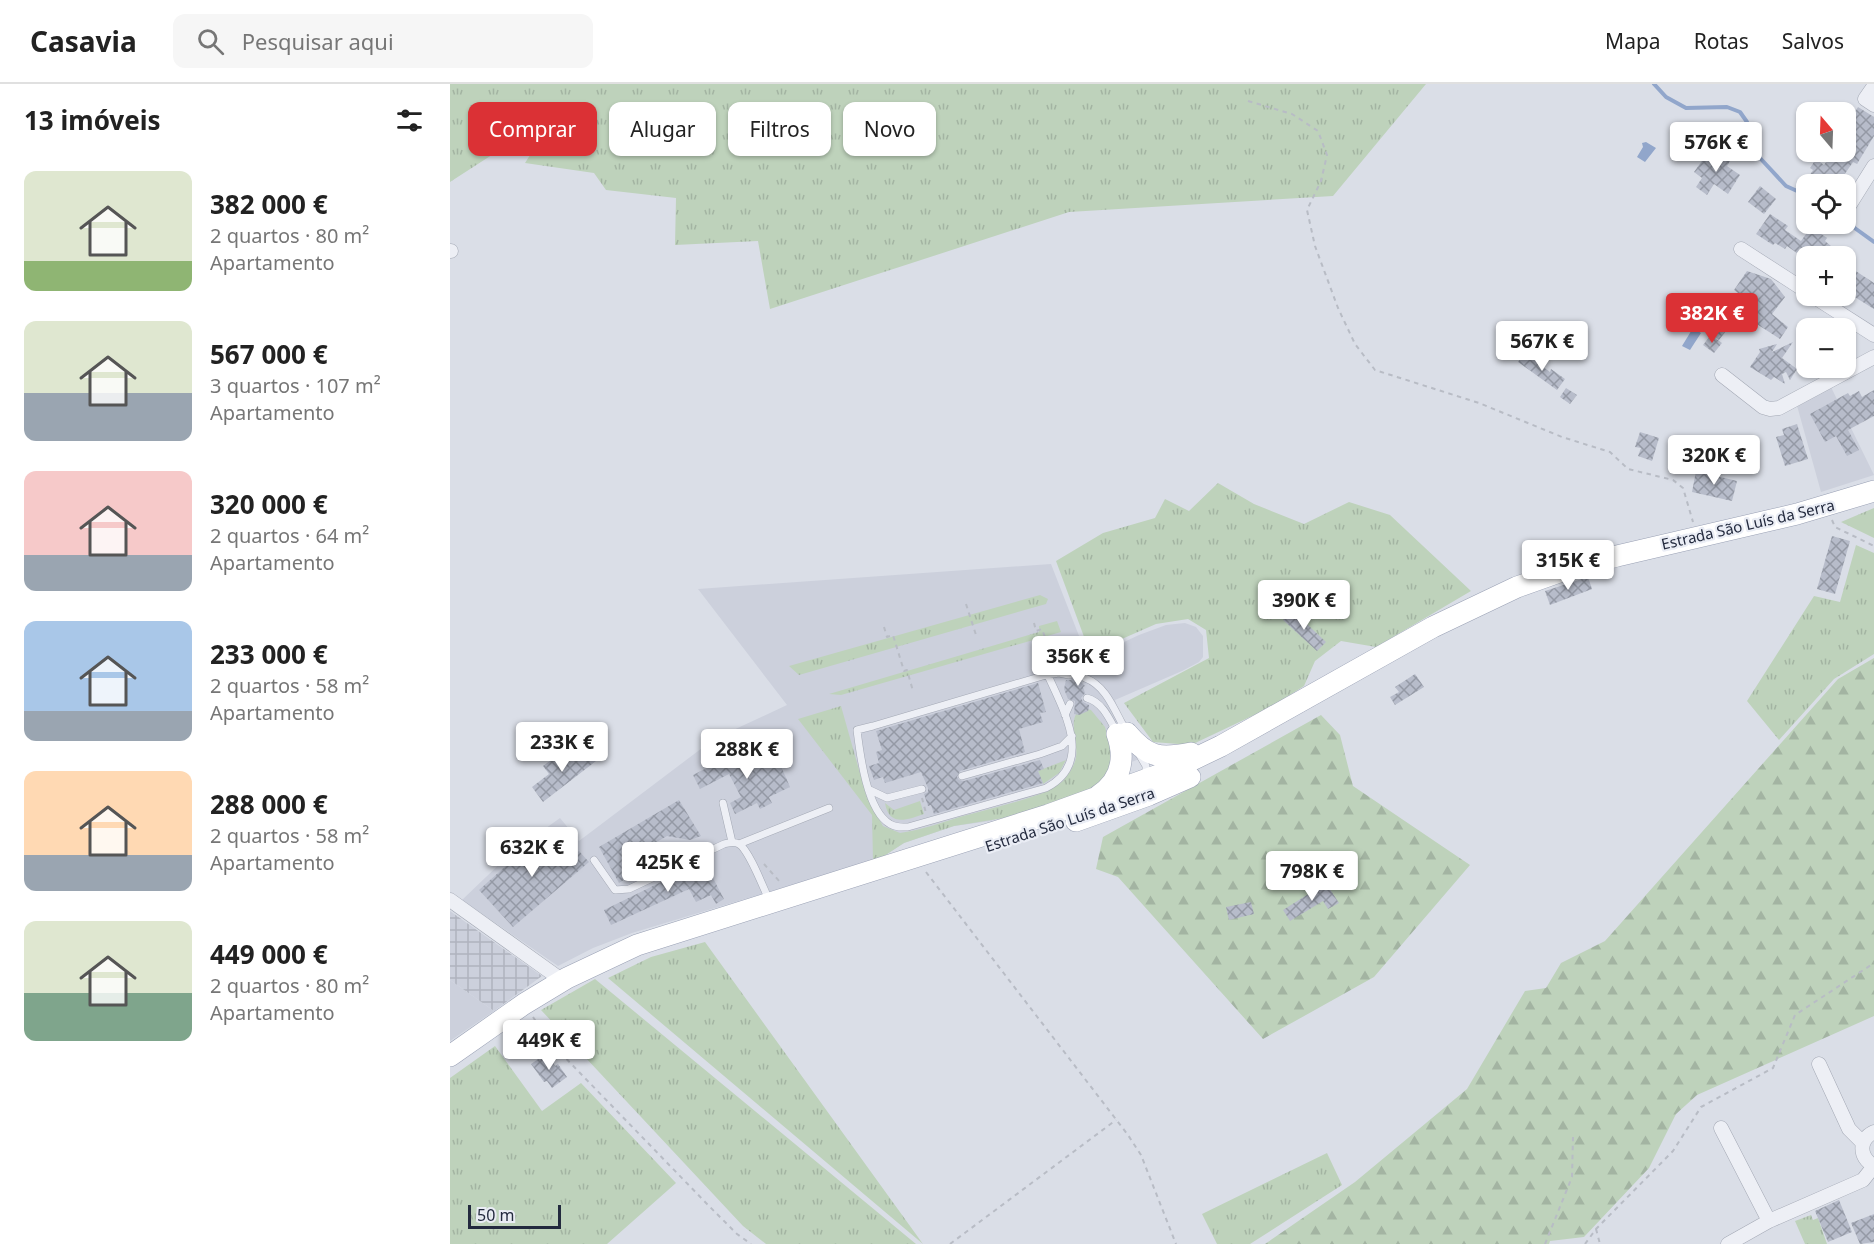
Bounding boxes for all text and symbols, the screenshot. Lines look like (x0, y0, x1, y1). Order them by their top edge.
search box (173, 14, 593, 68)
text: Casavia (30, 22, 137, 60)
icon: search (194, 25, 227, 58)
text: Pesquisar aqui (242, 26, 394, 56)
text: Mapa (1605, 27, 1661, 55)
text: Rotas (1694, 27, 1749, 55)
text: Salvos (1782, 27, 1844, 55)
text: 13 imóveis (24, 102, 161, 138)
chip: Comprar (468, 102, 597, 156)
chip: Alugar (609, 102, 716, 156)
chip: Filtros (728, 102, 831, 156)
chip: Novo (843, 102, 936, 156)
north arrow (1796, 102, 1856, 162)
map controls (1796, 102, 1856, 378)
icon: filters (393, 104, 426, 137)
pin: 576K € (1667, 122, 1765, 173)
text: 576K € (1684, 128, 1748, 155)
button: locate (1796, 174, 1856, 234)
text: 382 000 € (210, 186, 328, 222)
icon: home (72, 195, 144, 267)
text: 2 quartos · 80 m² (210, 222, 369, 249)
button: + (1796, 246, 1856, 306)
text: Apartamento (210, 249, 335, 276)
pin: 382K € (1663, 293, 1761, 344)
text: 382K € (1680, 299, 1744, 326)
button: − (1796, 318, 1856, 378)
pin: 567K € (1493, 321, 1591, 372)
text: 567K € (1510, 327, 1574, 354)
text: 567 000 € (210, 336, 328, 372)
icon: home (72, 345, 144, 417)
text: 3 quartos · 107 m² (210, 372, 381, 399)
text: Apartamento (210, 399, 335, 426)
pin: 320K € (1665, 435, 1763, 486)
text: 320K € (1682, 441, 1746, 468)
text: 320 000 € (210, 486, 328, 522)
street label: Estrada São Luís da Serra (1659, 494, 1836, 554)
icon: home (72, 495, 144, 567)
text: 2 quartos · 64 m² (210, 522, 369, 549)
pin: 315K € (1519, 540, 1617, 591)
text: 315K € (1536, 546, 1600, 573)
text: Apartamento (210, 549, 335, 576)
pin: 390K € (1255, 580, 1353, 631)
text: 390K € (1272, 586, 1336, 613)
text: 233 000 € (210, 636, 328, 672)
pin: 356K € (1029, 636, 1127, 687)
text: 356K € (1046, 642, 1110, 669)
icon: home (72, 645, 144, 717)
text: 2 quartos · 58 m² (210, 672, 369, 699)
text: Apartamento (210, 699, 335, 726)
pin: 233K € (513, 722, 611, 773)
text: 233K € (530, 728, 594, 755)
pin: 288K € (698, 729, 796, 780)
text: 288K € (715, 735, 779, 762)
street label: Estrada São Luís da Serra (982, 782, 1157, 856)
text: 288 000 € (210, 786, 328, 822)
icon: home (72, 795, 144, 867)
text: 2 quartos · 58 m² (210, 822, 369, 849)
pin: 632K € (483, 827, 581, 878)
text: 632K € (500, 833, 564, 860)
pin: 425K € (619, 842, 717, 893)
text: 425K € (636, 848, 700, 875)
text: Apartamento (210, 849, 335, 876)
pin: 798K € (1263, 851, 1361, 902)
text: 798K € (1280, 857, 1344, 884)
text: 449 000 € (210, 936, 328, 972)
icon: home (72, 945, 144, 1017)
text: 2 quartos · 80 m² (210, 972, 369, 999)
text: Apartamento (210, 999, 335, 1026)
pin: 449K € (500, 1020, 598, 1071)
text: 449K € (517, 1026, 581, 1053)
scale bar (468, 1202, 561, 1230)
text: 50 m (477, 1204, 514, 1226)

